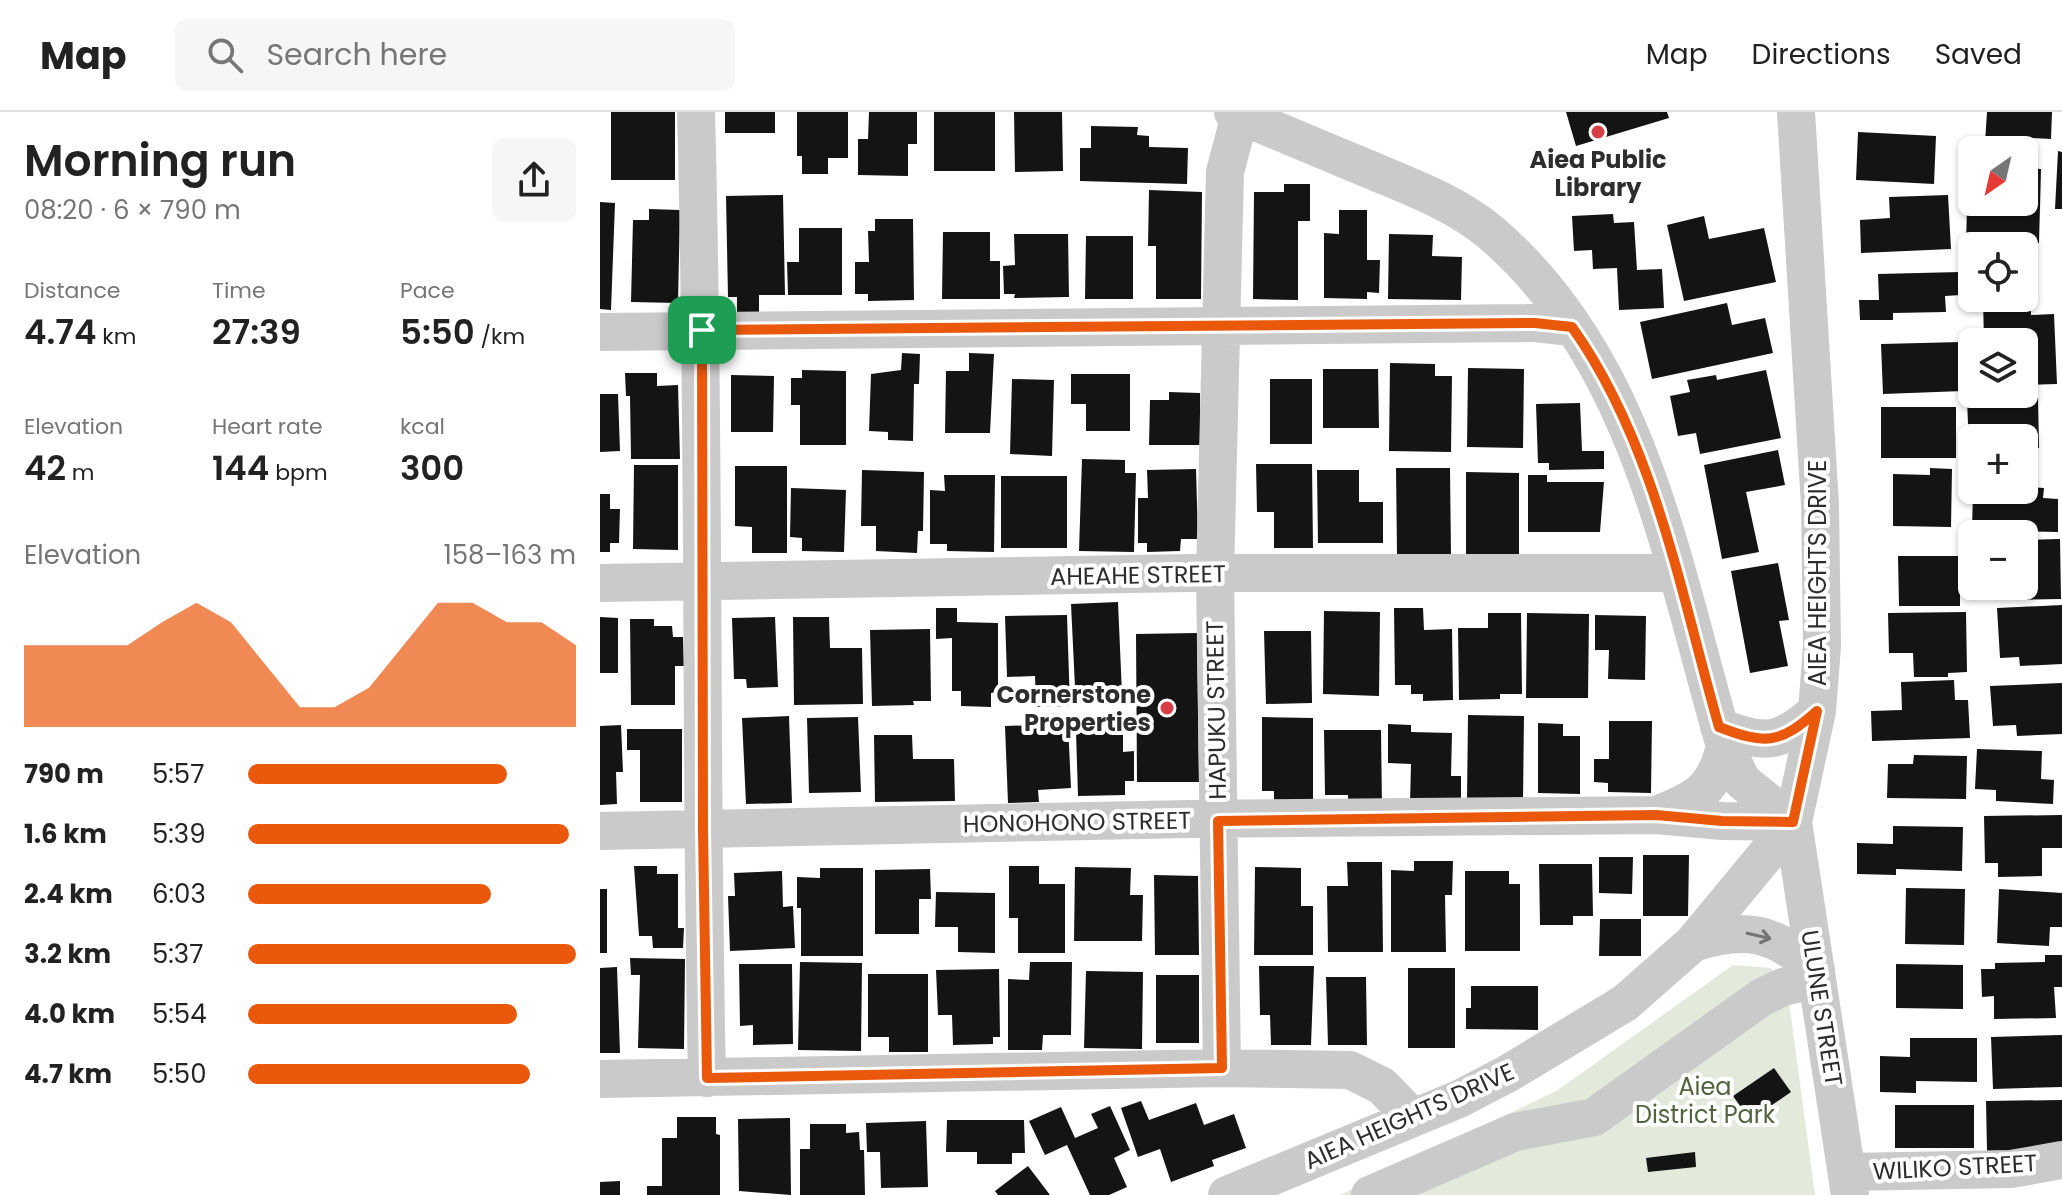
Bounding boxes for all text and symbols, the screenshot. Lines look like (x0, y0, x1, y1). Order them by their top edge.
search box (175, 19, 735, 91)
text: Map (40, 29, 127, 82)
icon: search (203, 33, 247, 77)
text: Search here (267, 33, 447, 76)
text: Map (1646, 35, 1708, 74)
text: Directions (1752, 35, 1891, 74)
text: Saved (1935, 35, 2022, 74)
marker: Aiea Public Library (1589, 123, 1607, 141)
text: Morning run (24, 130, 296, 191)
north arrow (1958, 136, 2038, 216)
map controls (1958, 136, 2038, 600)
button: share (492, 138, 576, 222)
place label: Aiea Public Library (1529, 143, 1667, 204)
text: 08:20 · 6 × 790 m (24, 192, 241, 228)
button: locate (1958, 232, 2038, 312)
text: Distance (24, 275, 120, 306)
text: Time (212, 275, 266, 306)
text: Pace (400, 275, 455, 306)
pin (668, 296, 736, 364)
text: 4.74 (24, 308, 96, 356)
text: 27:39 (212, 308, 301, 356)
text: 5:50 (400, 308, 475, 356)
icon: arrive (680, 308, 724, 352)
text: km (96, 321, 136, 352)
text: /km (475, 321, 525, 352)
button: layers (1958, 328, 2038, 408)
text: Elevation (24, 411, 123, 442)
text: Heart rate (212, 411, 323, 442)
text: kcal (400, 411, 445, 442)
button: + (1958, 424, 2038, 504)
text: 42 (24, 444, 66, 492)
text: 144 (212, 444, 269, 492)
text: 300 (400, 444, 464, 492)
text: m (66, 457, 95, 488)
text: bpm (269, 457, 328, 488)
street label: AIEA HEIGHTS DRIVE (1801, 460, 1834, 686)
button: − (1958, 520, 2038, 600)
text: Elevation (24, 537, 141, 573)
text: 158–163 m (443, 537, 576, 573)
street label: AHEAHE STREET (1050, 557, 1226, 593)
street label: HAPUKU STREET (1198, 620, 1234, 800)
place label: Cornerstone Properties (997, 678, 1151, 739)
marker: Cornerstone Properties (1158, 699, 1176, 717)
text: 790 m (24, 756, 104, 792)
text: 5:57 (152, 756, 204, 792)
street label: HONOHONO STREET (963, 804, 1191, 840)
text: 1.6 km (24, 816, 107, 852)
text: 5:39 (152, 816, 206, 852)
text: 2.4 km (24, 876, 113, 912)
text: 6:03 (152, 876, 206, 912)
street label: ULUNE STREET (1793, 928, 1851, 1088)
one-way arrow (1746, 929, 1772, 944)
text: 3.2 km (24, 936, 111, 972)
text: 5:37 (152, 936, 203, 972)
text: 4.0 km (24, 996, 115, 1032)
text: 5:54 (152, 996, 207, 1032)
street label: AIEA HEIGHTS DRIVE (1299, 1055, 1519, 1177)
text: 4.7 km (24, 1056, 112, 1092)
text: 5:50 (152, 1056, 207, 1092)
park label: Aiea District Park (1635, 1070, 1776, 1131)
street label: WILIKO STREET (1872, 1146, 2038, 1188)

